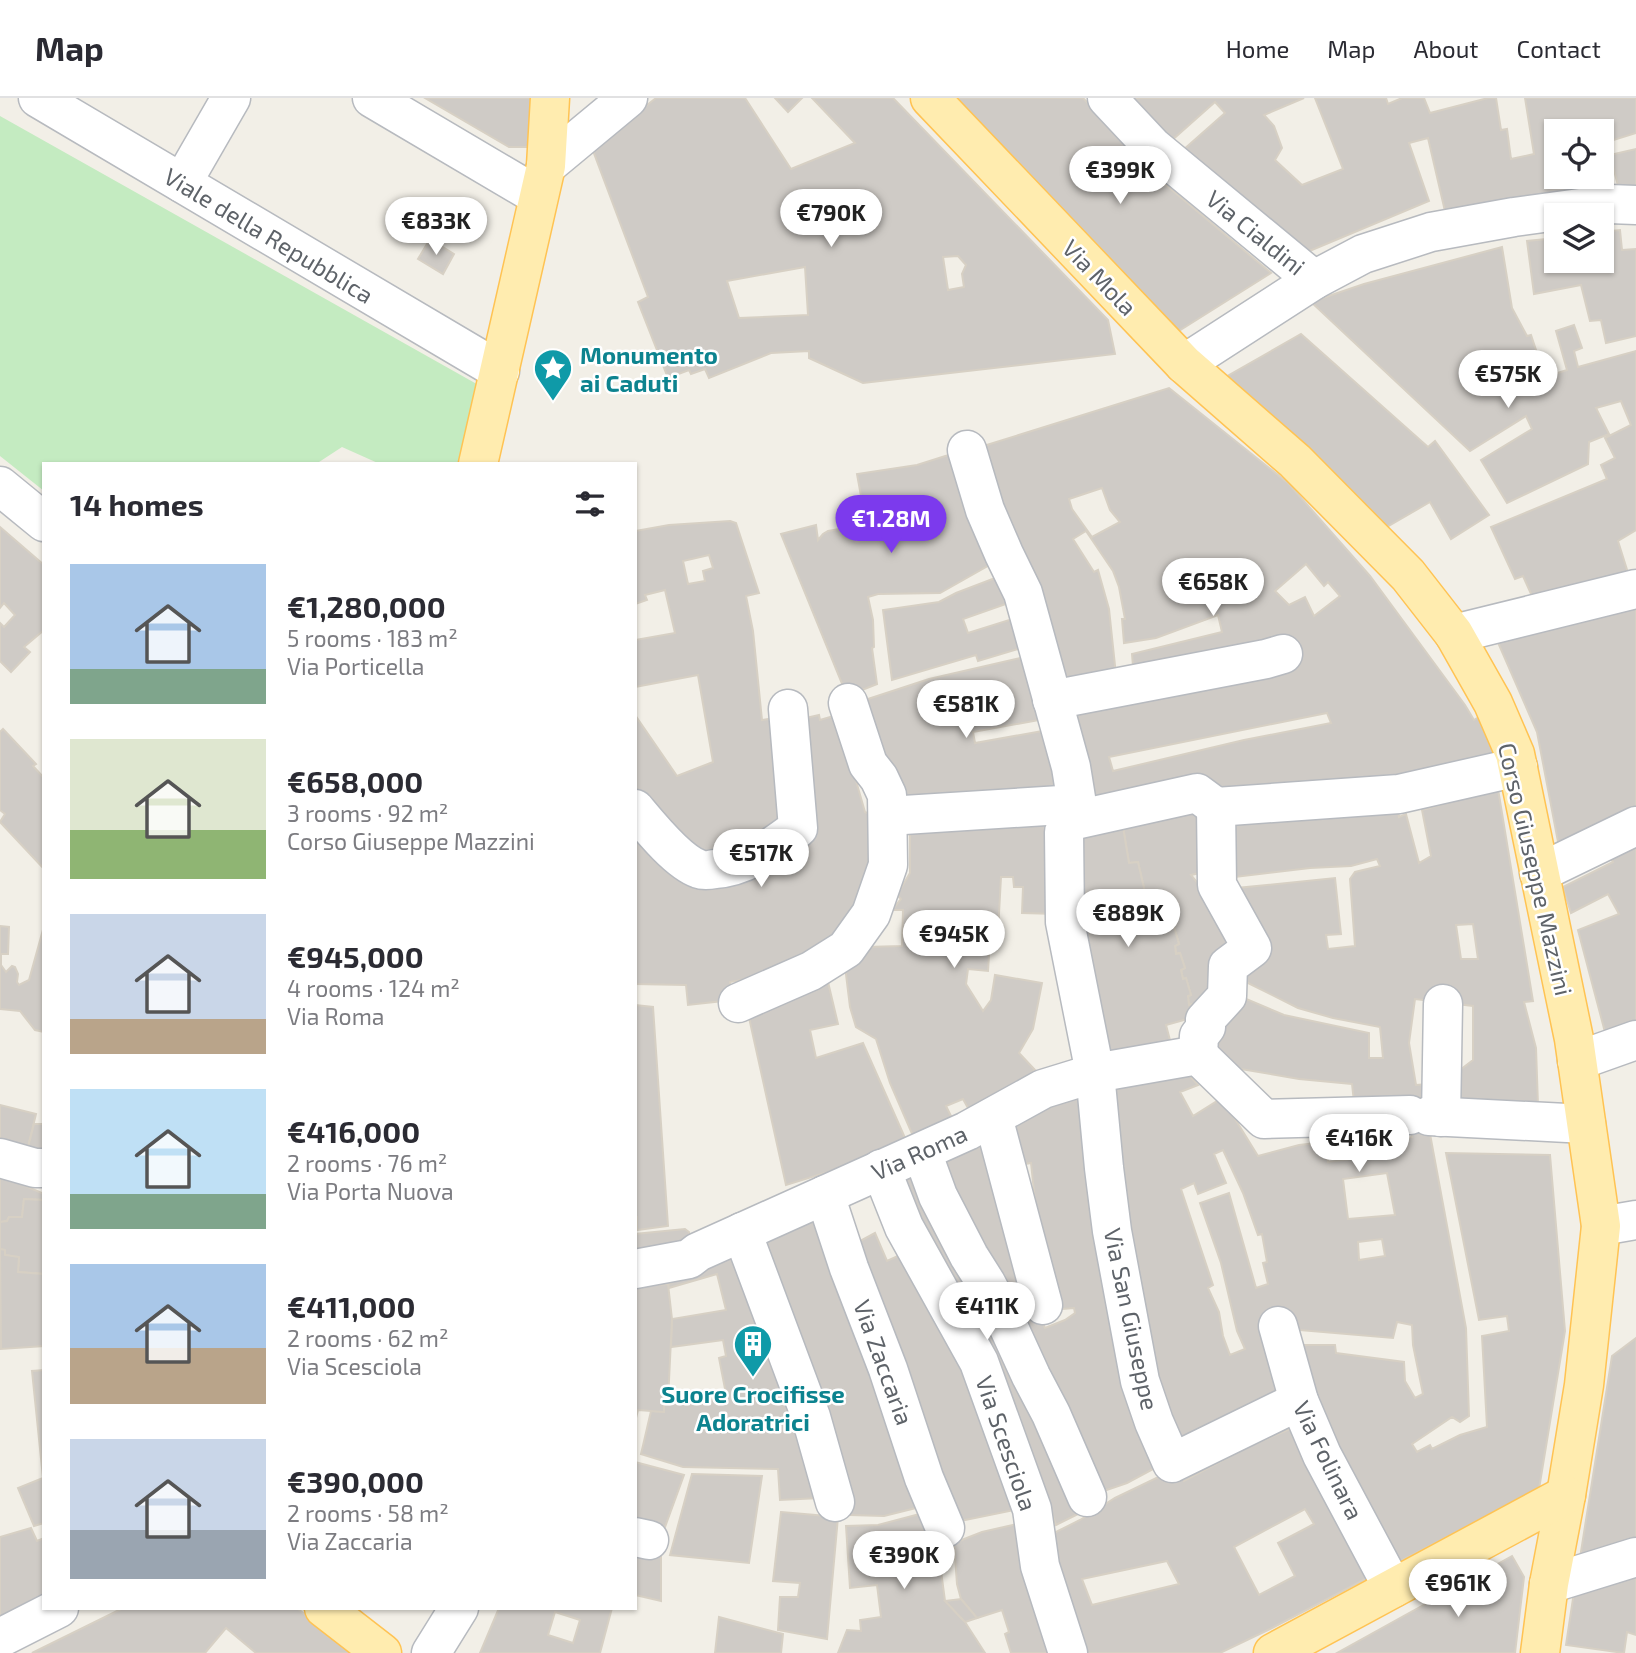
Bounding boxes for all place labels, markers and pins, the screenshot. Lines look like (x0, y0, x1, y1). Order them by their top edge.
pin: €399K (1071, 146, 1169, 206)
pin: €790K (782, 190, 880, 249)
pin: €833K (387, 198, 485, 257)
place label: Monumento ai Caduti (580, 340, 718, 397)
place icon: Monumento ai Caduti (532, 347, 574, 402)
pin: €575K (1459, 350, 1557, 410)
pin: €1.28M (834, 496, 948, 555)
pin: €658K (1164, 559, 1262, 618)
pin: €581K (917, 680, 1015, 740)
pin: €517K (712, 830, 810, 889)
pin: €889K (1079, 890, 1177, 949)
pin: €945K (905, 910, 1003, 970)
pin: €416K (1310, 1114, 1408, 1174)
pin: €411K (938, 1282, 1036, 1342)
building icon: Suore Crocifisse Adoratrici (732, 1323, 774, 1378)
place label: Suore Crocifisse Adoratrici (661, 1379, 845, 1436)
pin: €390K (855, 1532, 953, 1591)
pin: €961K (1409, 1560, 1507, 1619)

